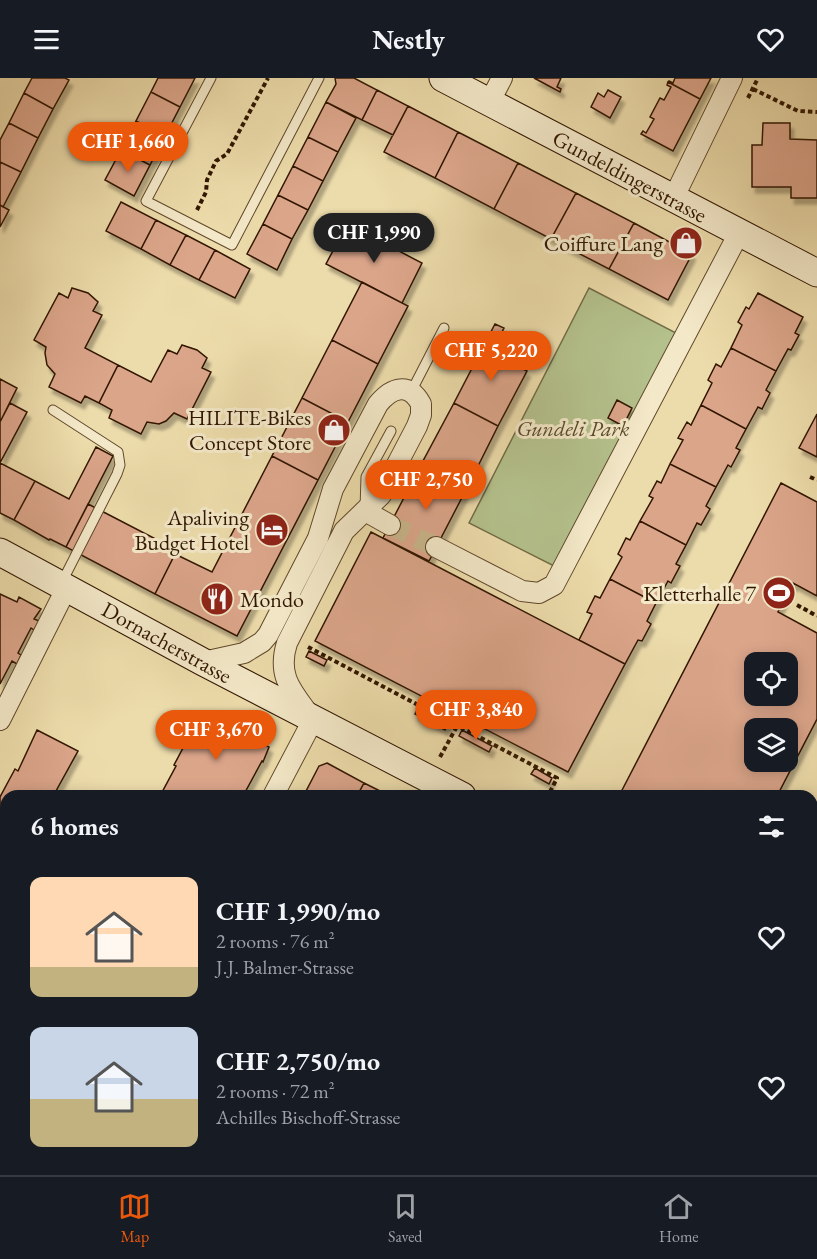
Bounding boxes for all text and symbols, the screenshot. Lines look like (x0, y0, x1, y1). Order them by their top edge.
text: Nestly (372, 22, 445, 57)
icon: menu (30, 23, 63, 56)
icon: heart (754, 23, 787, 56)
pin: CHF 1,660 (59, 122, 197, 173)
street label: Gundeldingerstrasse (548, 124, 712, 230)
text: CHF 1,660 (81, 128, 175, 154)
pin: CHF 1,990 (305, 213, 443, 264)
text: CHF 1,990 (327, 219, 421, 245)
shop icon: Coiffure Lang (668, 225, 704, 261)
place label: Coiffure Lang (544, 229, 663, 258)
pin: CHF 5,220 (422, 331, 560, 382)
text: CHF 5,220 (444, 337, 538, 363)
place label: HILITE-Bikes Concept Store (188, 403, 311, 457)
shop icon: HILITE-Bikes Concept Store (316, 412, 352, 448)
park label: Gundeli Park (516, 414, 630, 443)
pin: CHF 2,750 (357, 460, 495, 511)
text: CHF 2,750 (379, 466, 473, 492)
place label: Apaliving Budget Hotel (134, 503, 249, 557)
hotel icon: Apaliving Budget Hotel (254, 512, 290, 548)
sports icon: Kletterhalle 7 (761, 575, 797, 611)
place label: Kletterhalle 7 (643, 579, 756, 608)
restaurant icon: Mondo (199, 581, 235, 617)
place label: Mondo (240, 585, 304, 614)
street label: Dornacherstrasse (97, 595, 237, 690)
map controls (744, 652, 798, 772)
button: locate (744, 652, 798, 706)
pin: CHF 3,840 (407, 690, 545, 741)
text: CHF 3,840 (429, 696, 523, 722)
pin: CHF 3,670 (147, 710, 285, 761)
text: CHF 3,670 (169, 716, 263, 742)
button: layers (744, 718, 798, 772)
text: 6 homes (30, 809, 119, 843)
icon: filters (755, 810, 788, 843)
text: CHF 1,990/mo (216, 894, 380, 928)
icon: home (78, 901, 150, 973)
icon: heart (755, 921, 788, 954)
text: 2 rooms · 76 m² (216, 928, 335, 954)
text: J.J. Balmer-Strasse (216, 954, 354, 980)
text: CHF 2,750/mo (216, 1044, 380, 1078)
icon: home (78, 1051, 150, 1123)
icon: heart (755, 1071, 788, 1104)
text: 2 rooms · 72 m² (216, 1078, 335, 1104)
text: Achilles Bischoff-Strasse (216, 1104, 400, 1130)
tab: Map (118, 1190, 151, 1247)
tab: Saved (388, 1190, 422, 1247)
tab: Home (659, 1190, 699, 1247)

